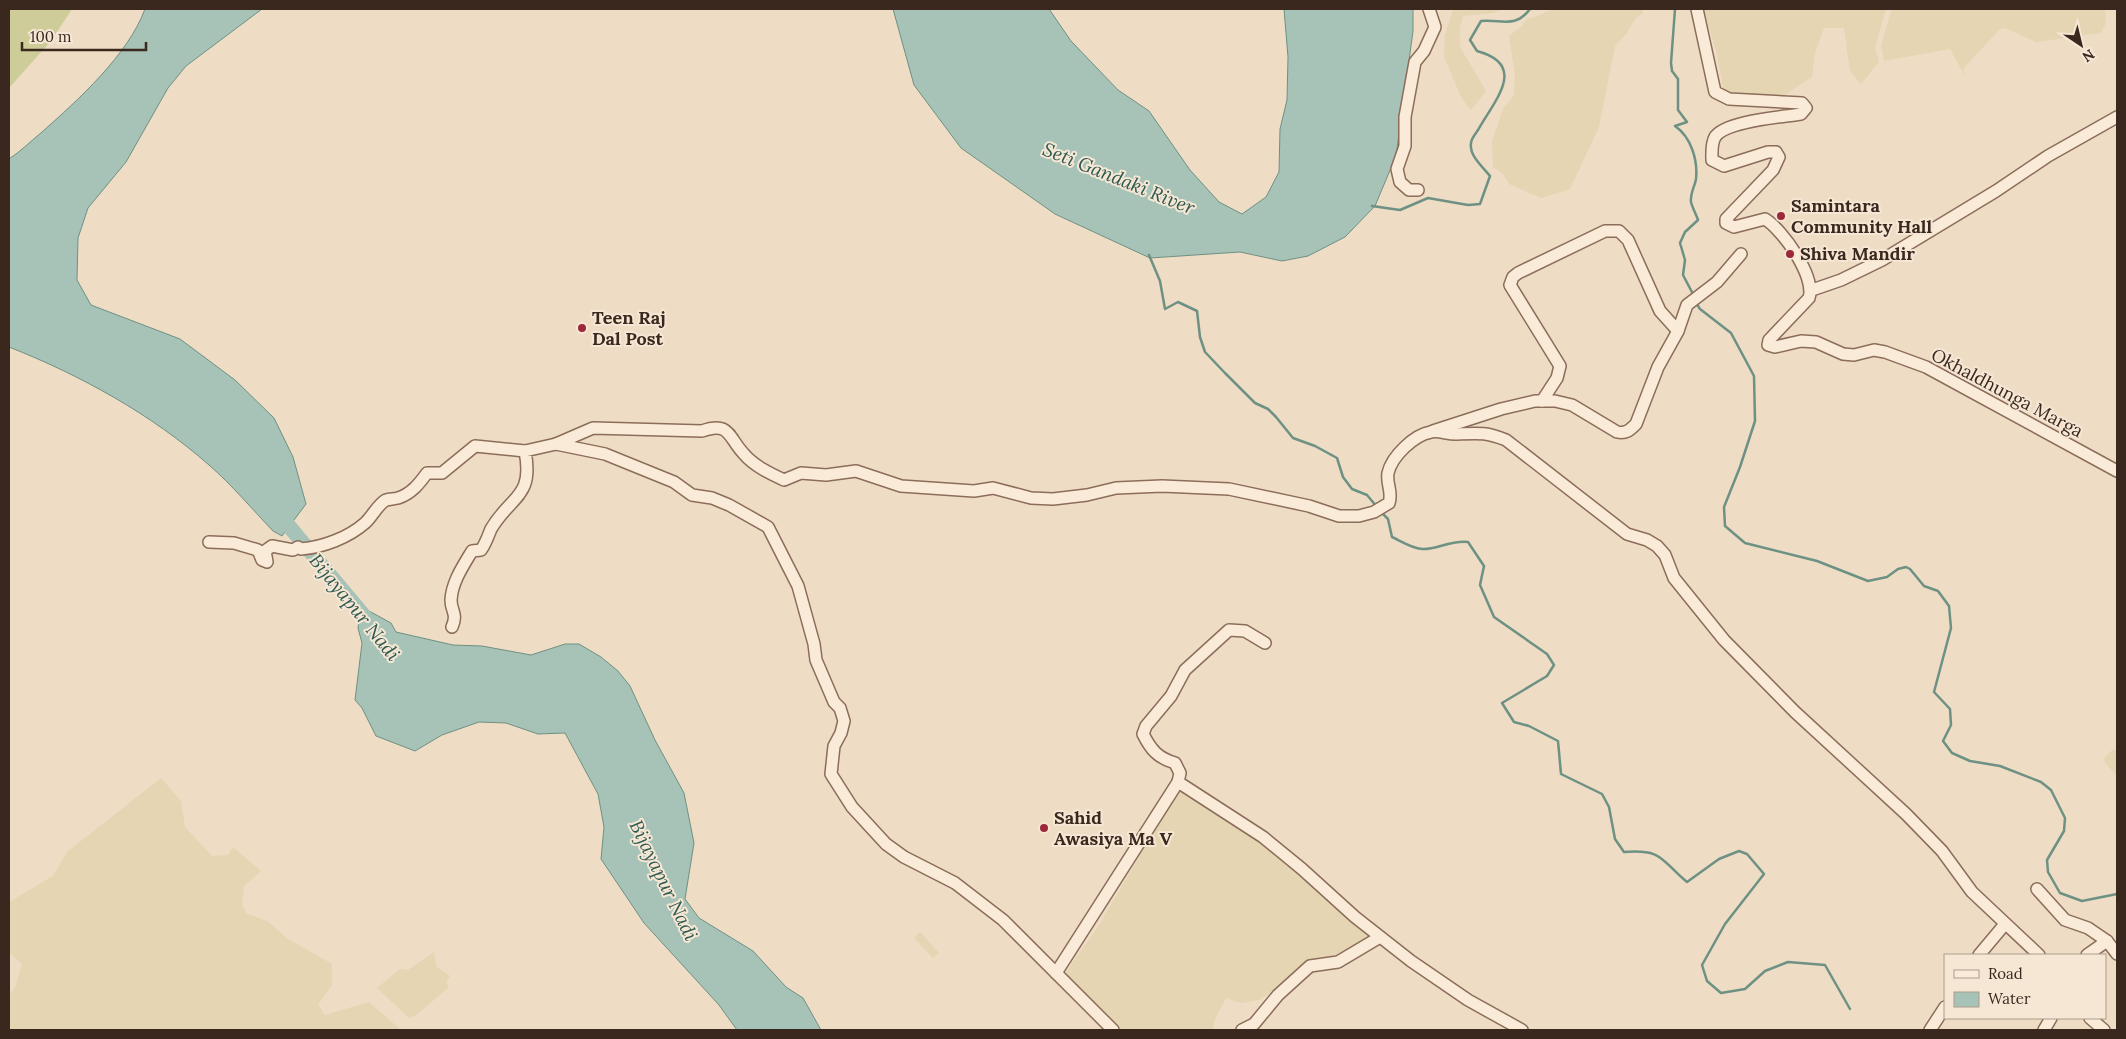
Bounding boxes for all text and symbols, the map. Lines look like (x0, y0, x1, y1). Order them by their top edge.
scale bar (22, 20, 146, 52)
north arrow (2056, 20, 2106, 70)
text: 100 m (30, 27, 71, 46)
text: N (2079, 45, 2098, 66)
water label: Seti Gandaki River (1039, 137, 1199, 220)
place label: Samintara Community Hall (1791, 194, 1932, 238)
marker: Samintara Community Hall (1775, 210, 1787, 222)
place label: Shiva Mandir (1800, 242, 1915, 265)
marker: Shiva Mandir (1784, 248, 1796, 260)
place label: Teen Raj Dal Post (592, 306, 666, 350)
marker: Teen Raj Dal Post (576, 322, 588, 334)
street label: Okhaldhunga Marga (1927, 343, 2087, 442)
water label: Bijayapur Nadi (304, 549, 406, 665)
place label: Sahid Awasiya Ma V (1054, 806, 1172, 850)
water label: Bijayapur Nadi (624, 816, 704, 944)
marker: Sahid Awasiya Ma V (1038, 822, 1050, 834)
legend (1944, 954, 2106, 1019)
text: Road (1988, 964, 2023, 983)
text: Water (1988, 989, 2031, 1008)

